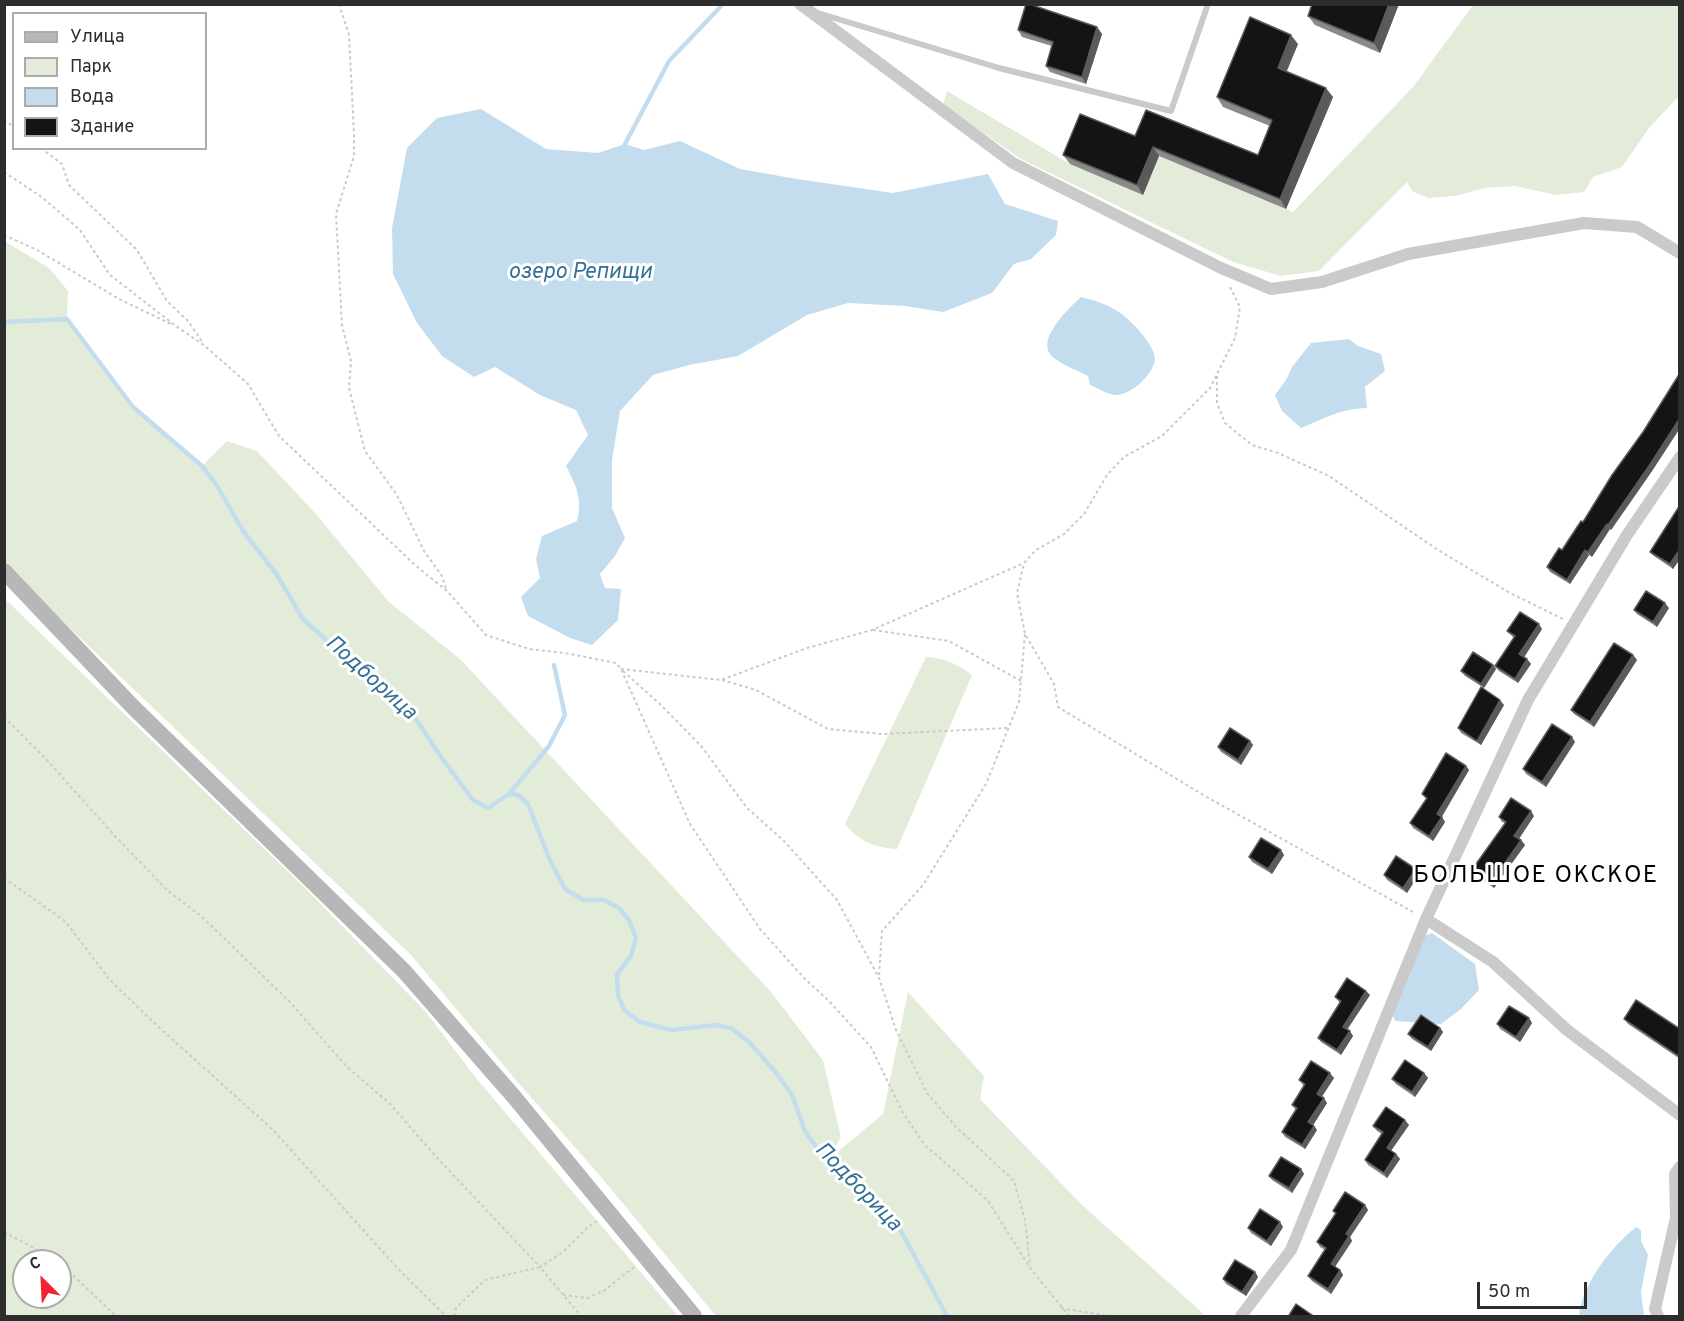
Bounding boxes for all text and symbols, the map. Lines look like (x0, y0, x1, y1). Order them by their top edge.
legend (12, 12, 207, 150)
text: Улица (70, 26, 124, 49)
text: Парк (70, 56, 112, 79)
text: Вода (70, 86, 114, 109)
text: Здание (70, 116, 134, 139)
water label: озеро Репищи (508, 261, 652, 287)
water label: Подборица (319, 631, 421, 727)
district label: БОЛЬШОЕ ОКСКОЕ (1413, 863, 1659, 891)
water label: Подборица (808, 1138, 906, 1238)
north arrow (12, 1249, 72, 1309)
text: С (27, 1253, 44, 1276)
scale bar (1480, 1270, 1590, 1308)
text: 50 m (1488, 1281, 1530, 1304)

